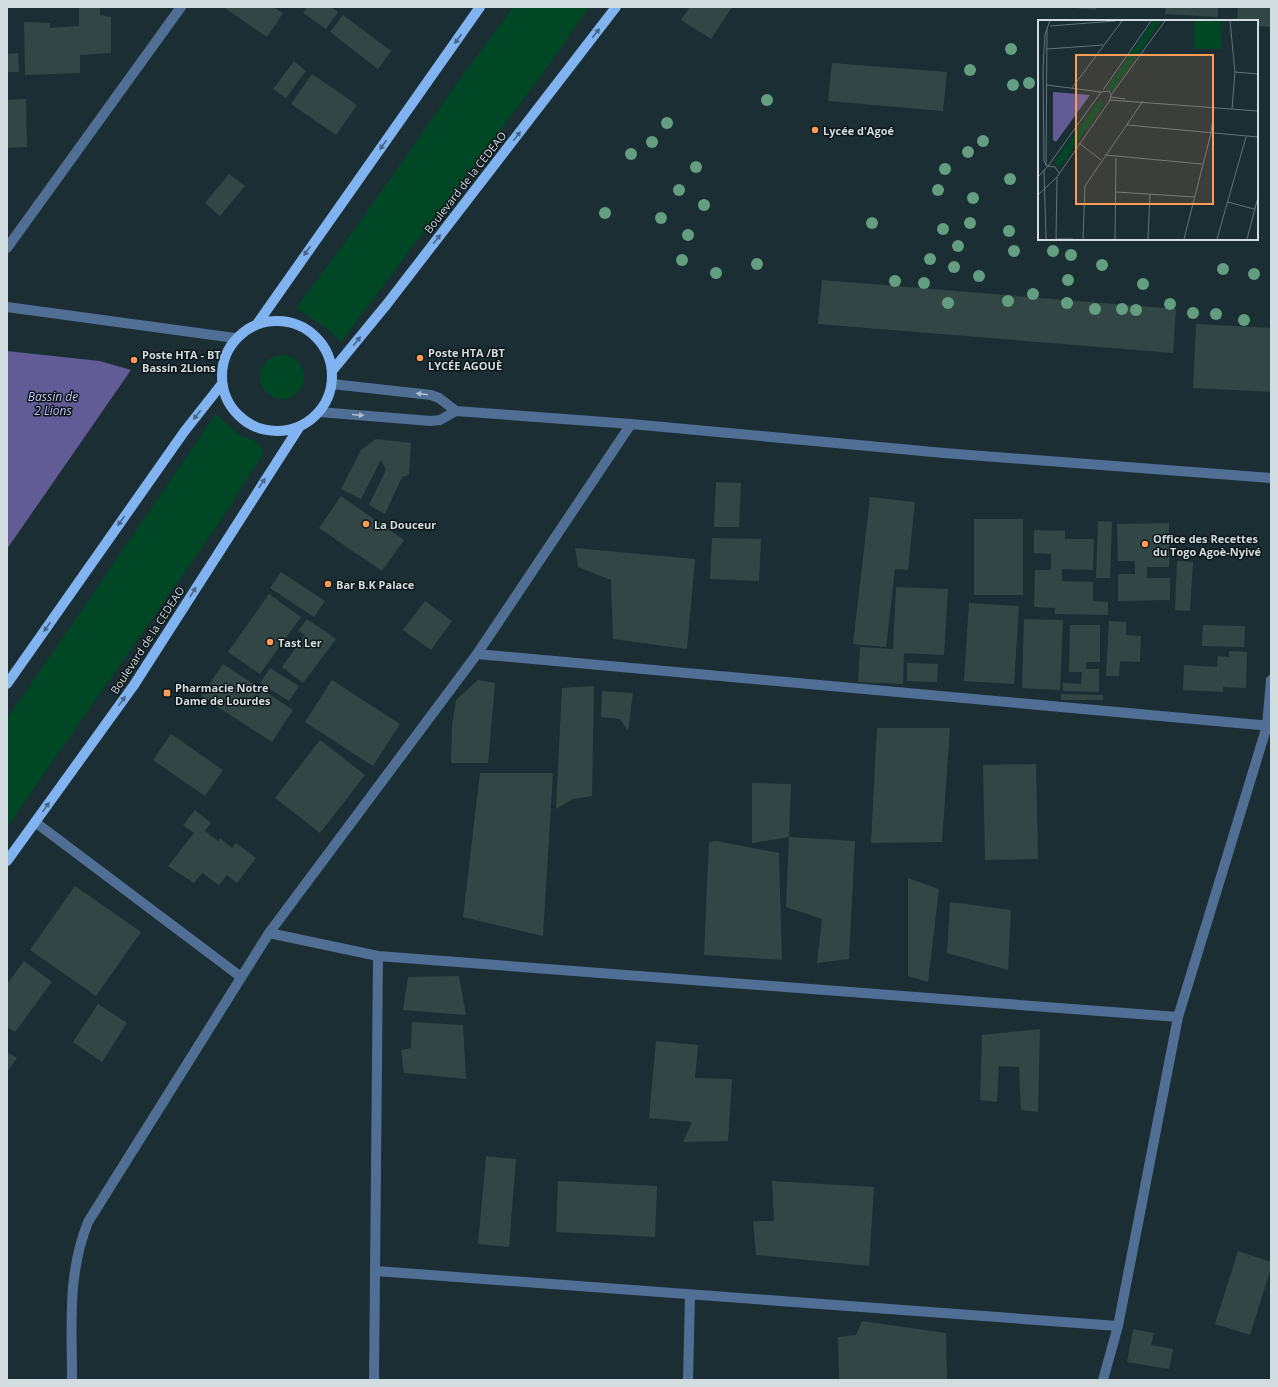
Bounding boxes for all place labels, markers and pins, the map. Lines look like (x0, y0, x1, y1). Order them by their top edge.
place label: Lycée d'Agoé (823, 123, 894, 138)
marker: Lycée d'Agoé (810, 125, 820, 135)
place label: Poste HTA /BT LYCÉE AGOUÈ (428, 345, 505, 373)
place label: Poste HTA - BT Bassin 2Lions (142, 347, 221, 375)
marker: Poste HTA /BT LYCÉE AGOUÈ (415, 353, 425, 363)
marker: Poste HTA - BT Bassin 2Lions (129, 355, 139, 365)
place label: La Douceur (374, 517, 436, 532)
marker: La Douceur (361, 519, 371, 529)
place label: Office des Recettes du Togo Agoè-Nyivé (1153, 531, 1262, 559)
marker: Office des Recettes du Togo Agoè-Nyivé (1140, 539, 1150, 549)
place label: Bar B.K Palace (336, 577, 415, 592)
marker: Bar B.K Palace (323, 579, 333, 589)
place label: Tast Ler (278, 635, 322, 650)
marker: Tast Ler (265, 637, 275, 647)
place label: Pharmacie Notre Dame de Lourdes (175, 680, 271, 708)
marker: Pharmacie Notre Dame de Lourdes (162, 688, 172, 698)

